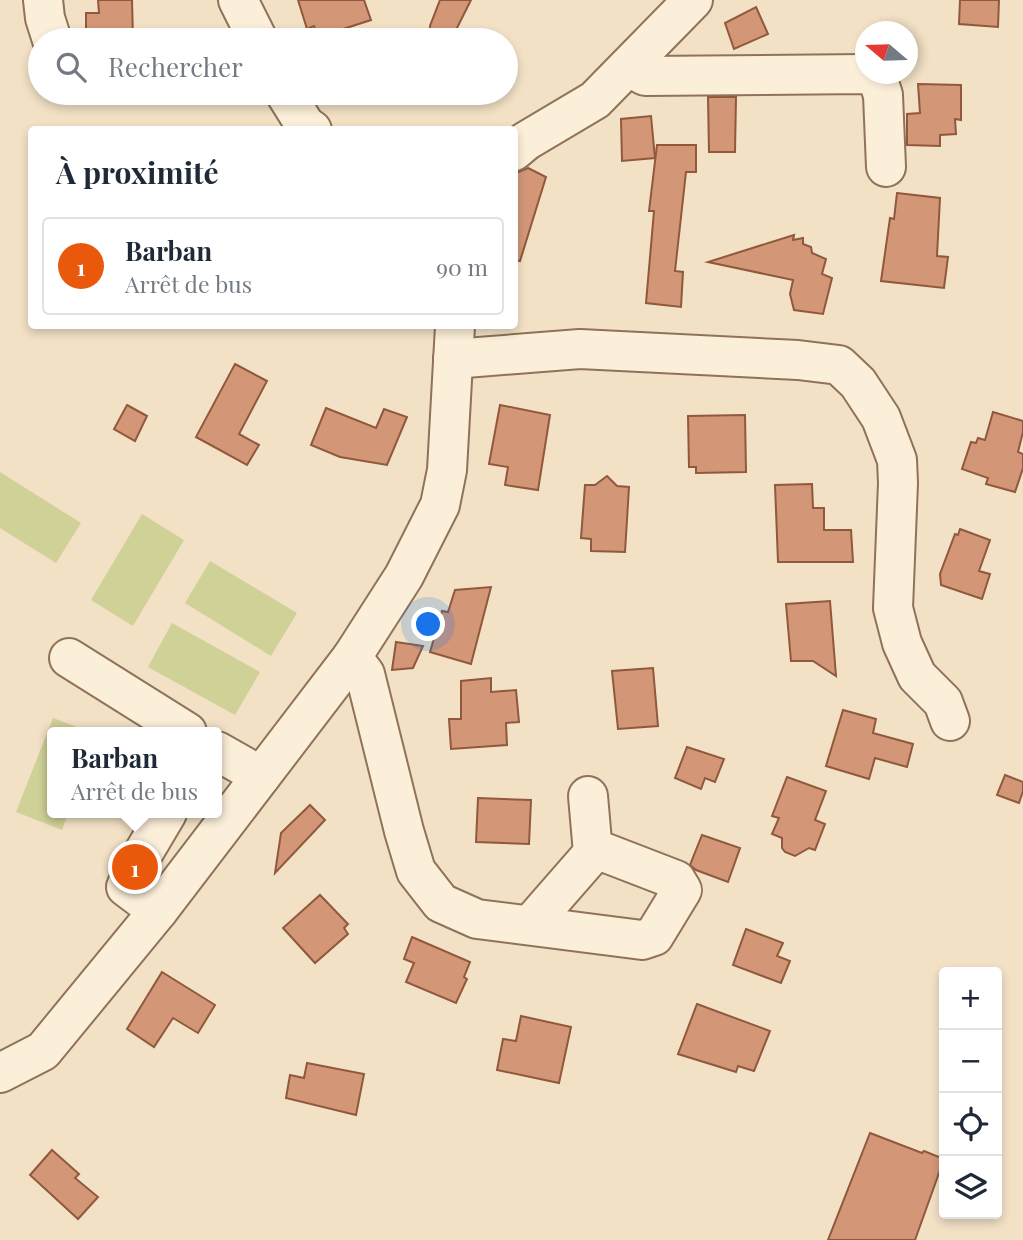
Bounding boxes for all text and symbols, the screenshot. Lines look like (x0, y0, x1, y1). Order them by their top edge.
north arrow (855, 21, 918, 84)
search box (28, 28, 518, 105)
icon: search (52, 48, 90, 86)
text: Rechercher (108, 49, 243, 84)
text: À proximité (56, 152, 219, 192)
text: Barban (125, 233, 212, 268)
text: 1 (77, 251, 85, 282)
text: 90 m (436, 251, 488, 282)
text: Arrêt de bus (125, 268, 252, 299)
your location (411, 607, 445, 641)
popup (47, 727, 222, 818)
text: Barban (71, 740, 158, 775)
text: Arrêt de bus (71, 775, 198, 806)
pin: 1 (112, 841, 158, 893)
map controls (939, 967, 1002, 1219)
button: + (939, 967, 1002, 1030)
button: − (939, 1030, 1002, 1093)
button: locate (939, 1093, 1002, 1156)
button: layers (939, 1156, 1002, 1219)

